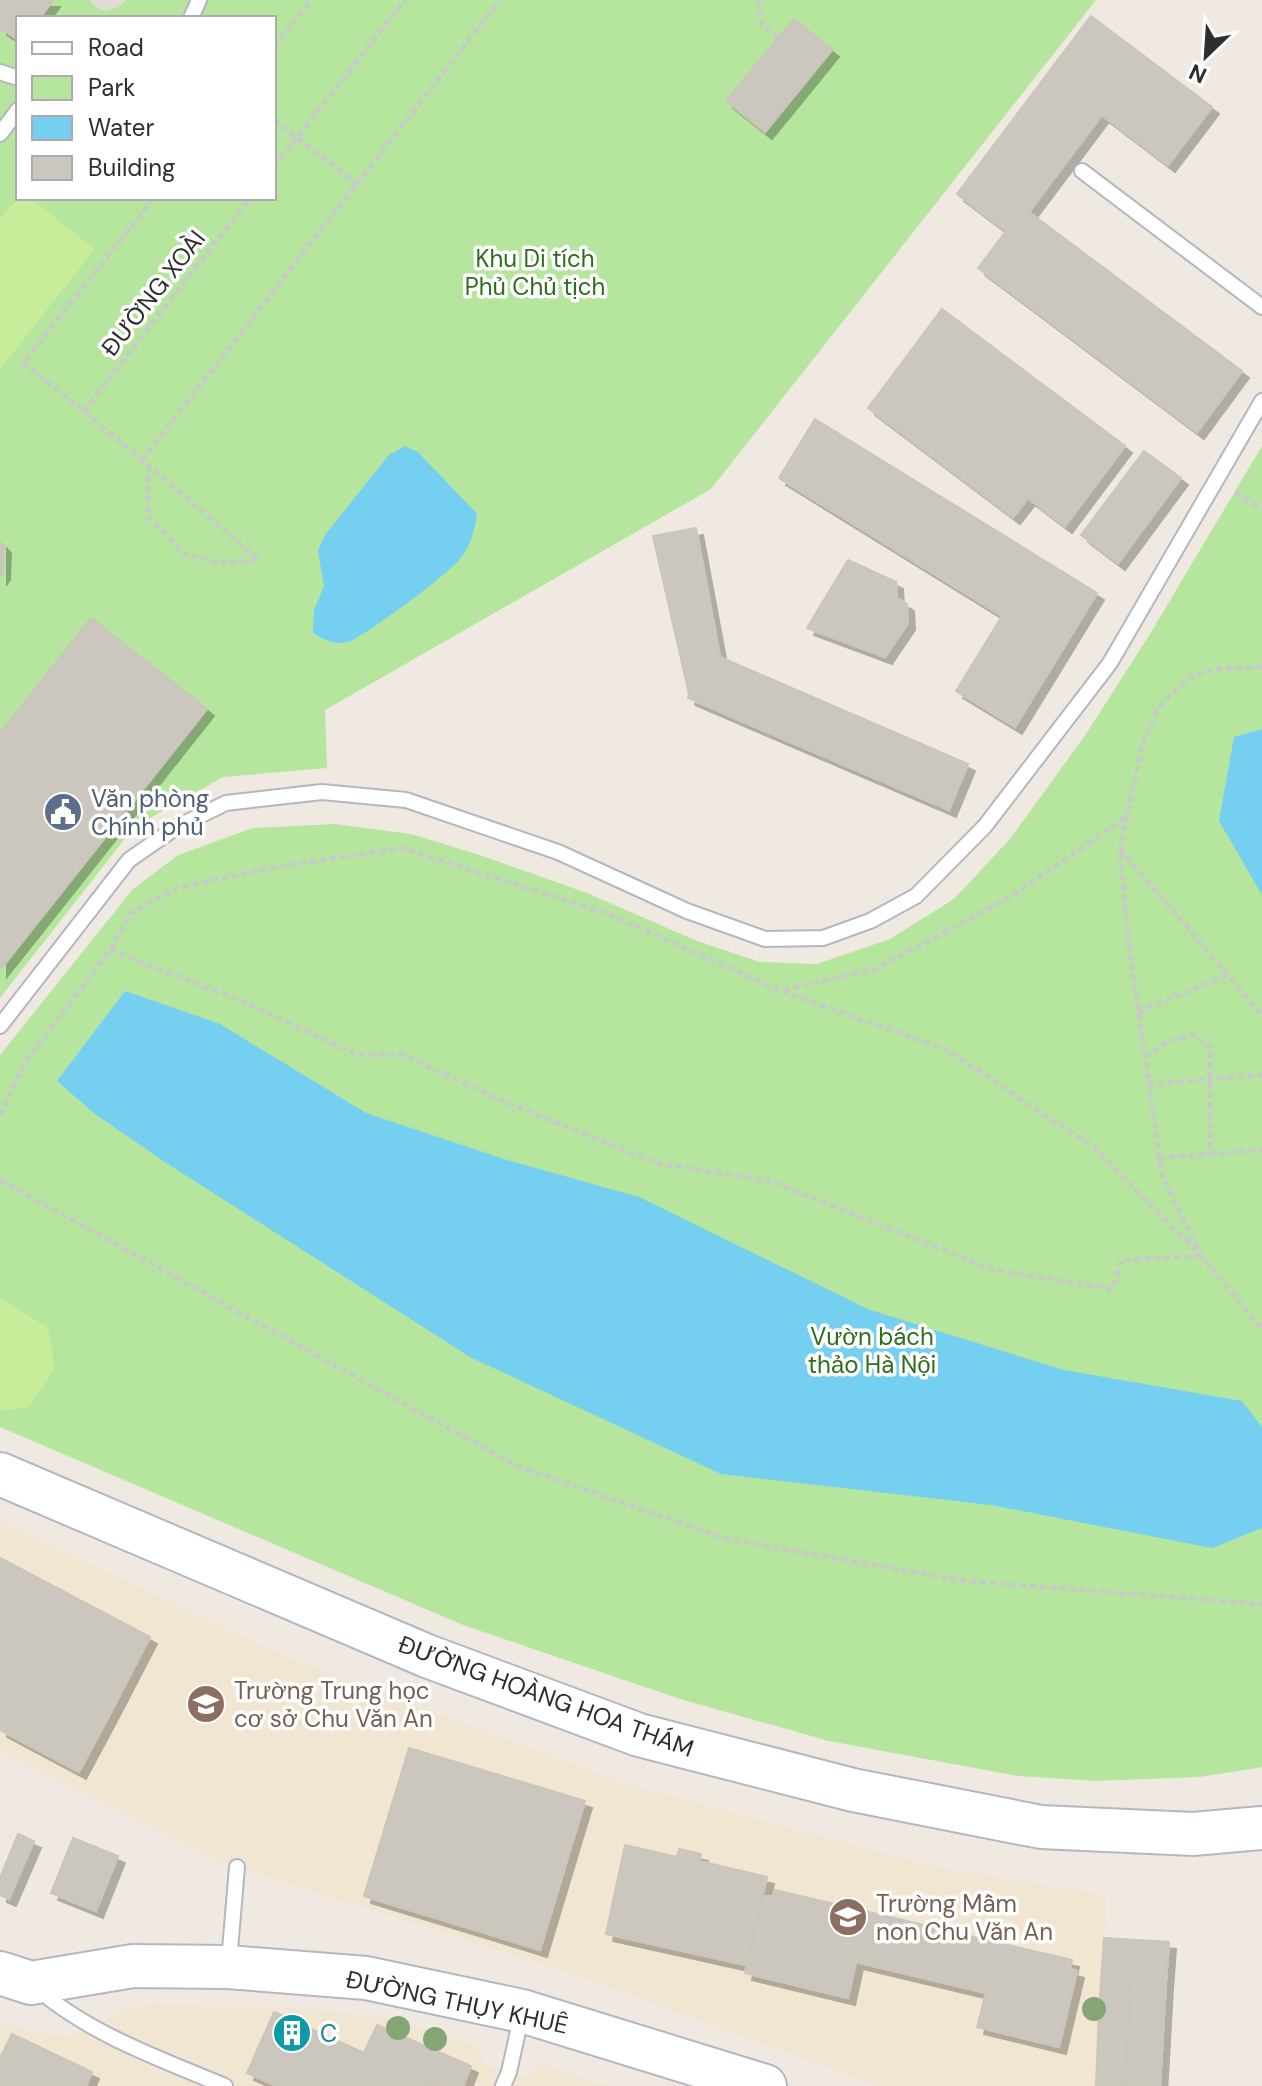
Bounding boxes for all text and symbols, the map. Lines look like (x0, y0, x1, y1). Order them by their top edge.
legend (16, 16, 276, 200)
north arrow (1166, 16, 1246, 96)
text: Road (88, 32, 144, 63)
text: N (1184, 57, 1211, 90)
text: Park (88, 72, 135, 103)
text: Water (88, 112, 154, 143)
text: Building (88, 152, 175, 183)
street label: ĐƯỜNG XOÀI (94, 224, 212, 362)
park label: Khu Di tích Phủ Chủ tịch (465, 243, 605, 302)
place label: Văn phòng Chính phủ (91, 783, 209, 842)
public building icon: Văn phòng Chính phủ (42, 791, 84, 833)
park label: Vườn bách thảo Hà Nội (808, 1321, 936, 1380)
street label: ĐƯỜNG HOÀNG HOA THÁM (394, 1628, 698, 1764)
place label: Trường Trung học cơ sở Chu Văn An (234, 1675, 433, 1734)
school or university icon: Trường Trung học cơ sở Chu Văn An (185, 1683, 227, 1725)
place label: Trường Mầm non Chu Văn An (876, 1888, 1053, 1947)
school or university icon: Trường Mầm non Chu Văn An (827, 1896, 869, 1938)
street label: ĐƯỜNG THỤY KHUÊ (343, 1963, 571, 2041)
building icon: C (271, 2012, 313, 2054)
place label: C (320, 2018, 337, 2049)

